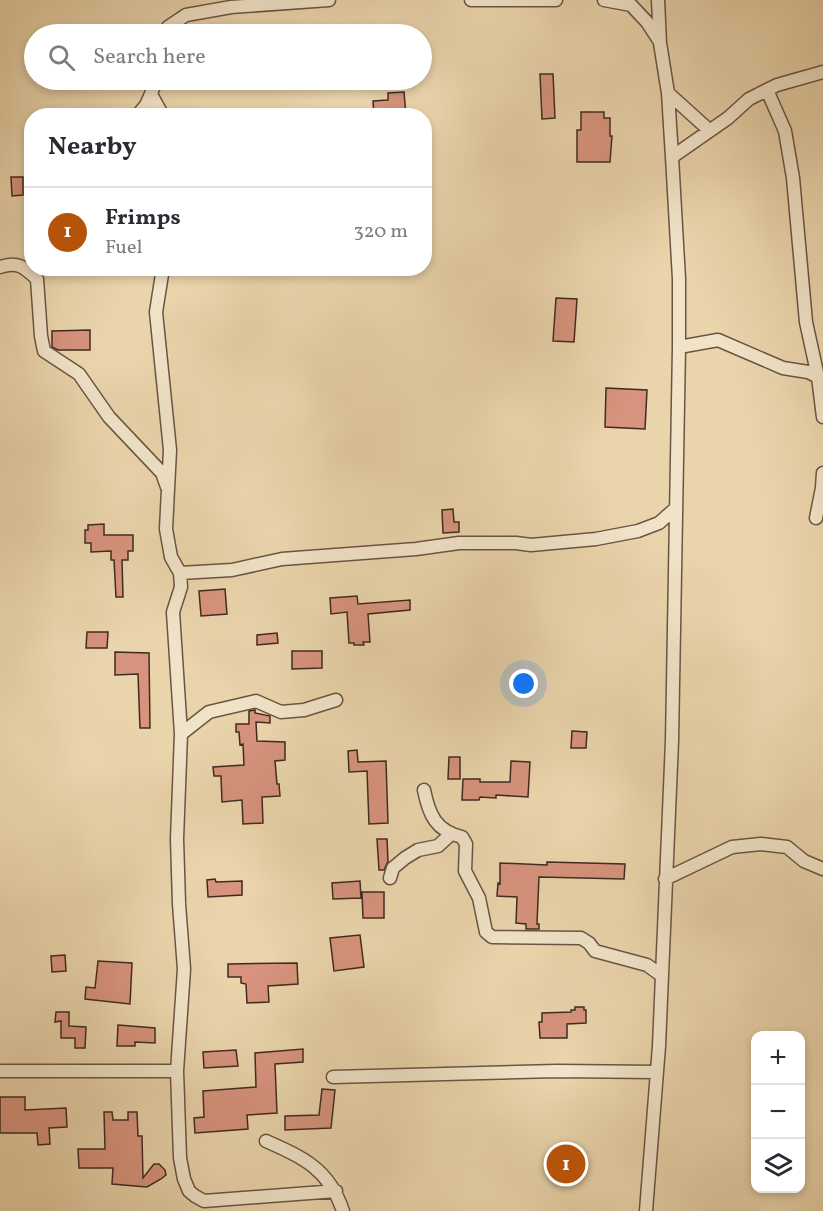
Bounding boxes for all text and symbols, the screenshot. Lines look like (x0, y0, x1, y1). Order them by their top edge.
search box (24, 24, 432, 90)
icon: search (45, 41, 78, 74)
text: Search here (93, 42, 206, 73)
text: Nearby (48, 129, 137, 165)
text: Frimps (105, 203, 181, 234)
text: 1 (63, 218, 72, 246)
text: 320 m (353, 218, 408, 246)
text: Fuel (105, 234, 142, 262)
your location (509, 669, 538, 698)
map controls (751, 1031, 805, 1193)
button: + (751, 1031, 805, 1085)
button: − (751, 1085, 805, 1139)
button: layers (751, 1139, 805, 1193)
pin: 1 (546, 1142, 586, 1186)

